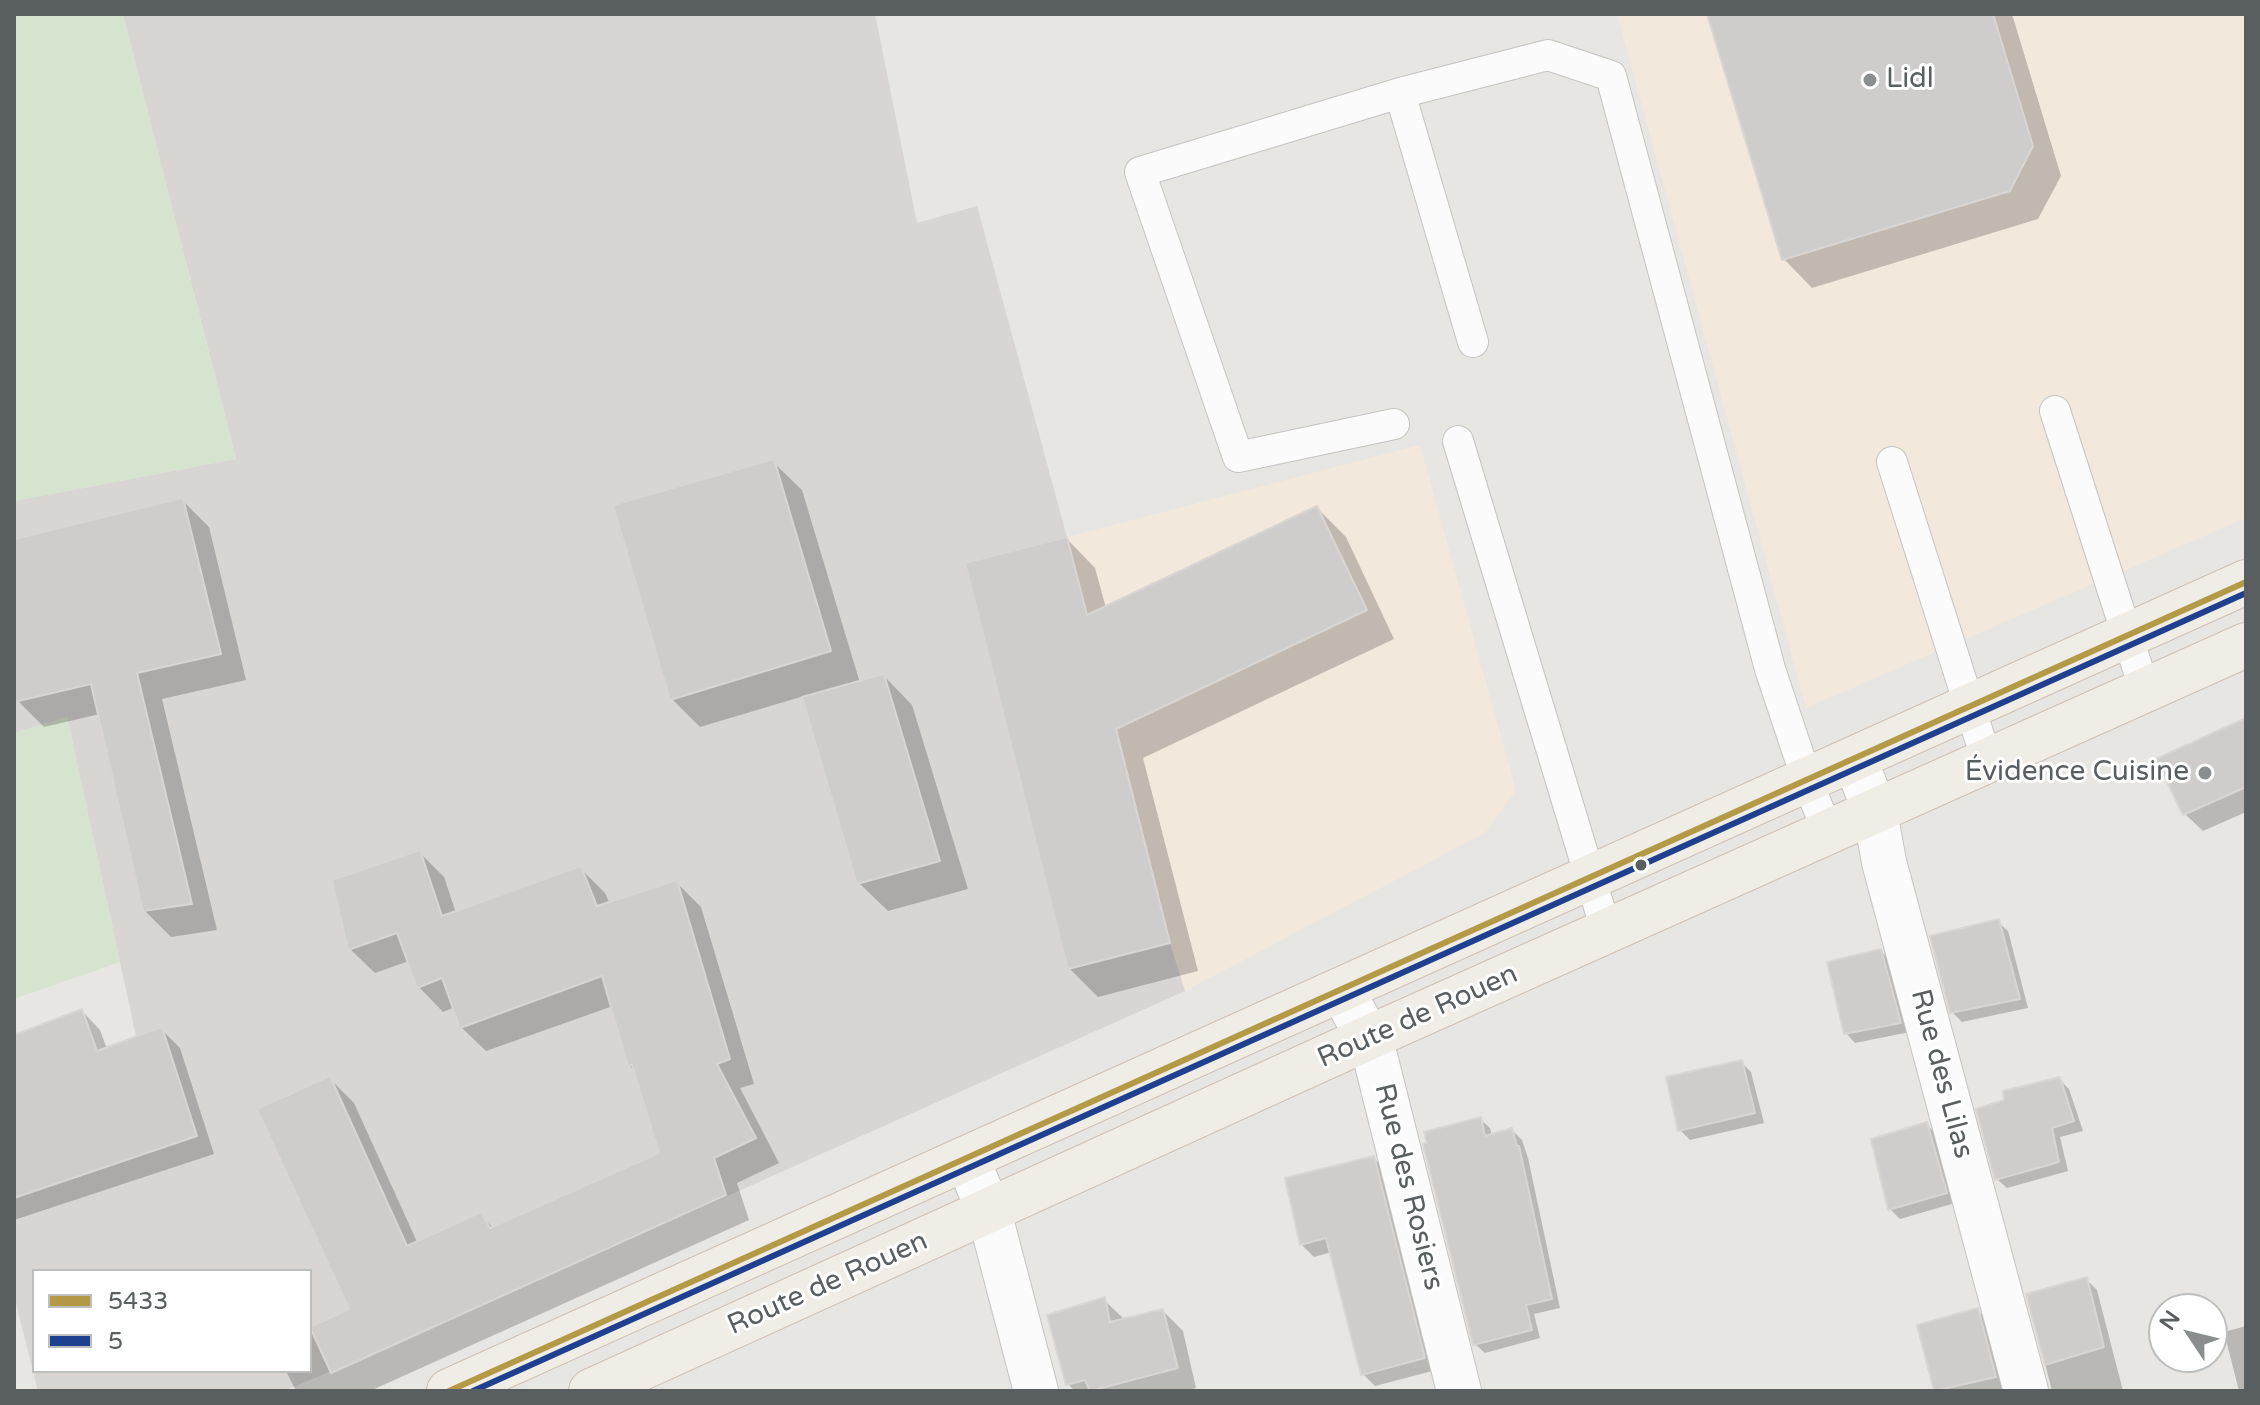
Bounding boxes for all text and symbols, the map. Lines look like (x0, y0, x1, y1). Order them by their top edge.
place label: Lidl (1886, 63, 1934, 97)
marker: Lidl (1861, 71, 1879, 89)
place label: Évidence Cuisine (1965, 756, 2189, 790)
marker: Évidence Cuisine (2196, 764, 2214, 782)
unlabelled marker (1633, 857, 1649, 873)
street label: Route de Rouen (1313, 958, 1523, 1076)
street label: Rue des Lilas (1902, 986, 1980, 1162)
street label: Rue des Rosiers (1366, 1080, 1450, 1294)
street label: Route de Rouen (723, 1225, 933, 1343)
legend (32, 1269, 312, 1373)
text: 5433 (108, 1287, 168, 1316)
north arrow (2148, 1293, 2228, 1373)
text: N (2154, 1306, 2186, 1335)
text: 5 (108, 1327, 123, 1356)

